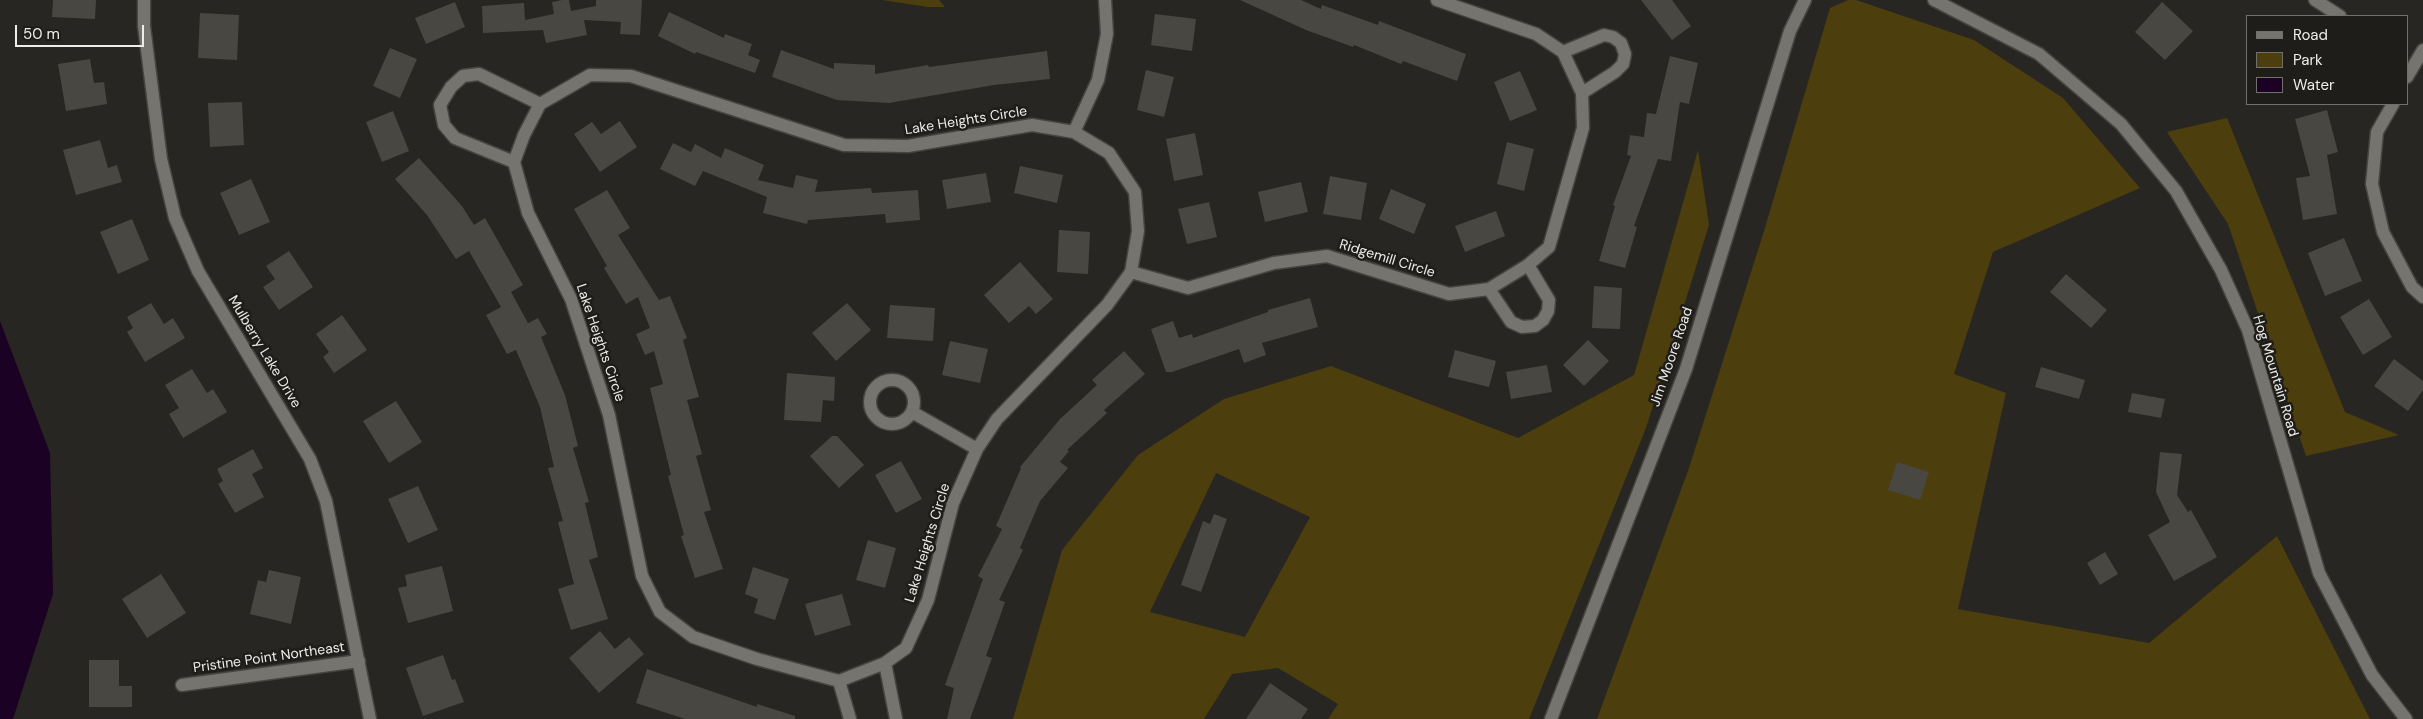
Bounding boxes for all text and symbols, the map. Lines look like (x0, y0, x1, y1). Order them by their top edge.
scale bar (18, 15, 146, 47)
legend (2246, 15, 2408, 105)
text: 50 m (23, 24, 60, 44)
text: Road (2293, 25, 2328, 45)
text: Park (2293, 50, 2323, 70)
text: Water (2293, 75, 2334, 95)
street label: Lake Heights Circle (904, 103, 1028, 139)
street label: Ridgemill Circle (1337, 236, 1437, 282)
street label: Lake Heights Circle (572, 282, 628, 404)
street label: Mulberry Lake Drive (224, 293, 304, 411)
street label: Jim Moore Road (1647, 305, 1697, 409)
street label: Hog Mountain Road (2249, 313, 2301, 439)
street label: Lake Heights Circle (902, 481, 954, 605)
street label: Pristine Point Northeast (192, 639, 346, 677)

